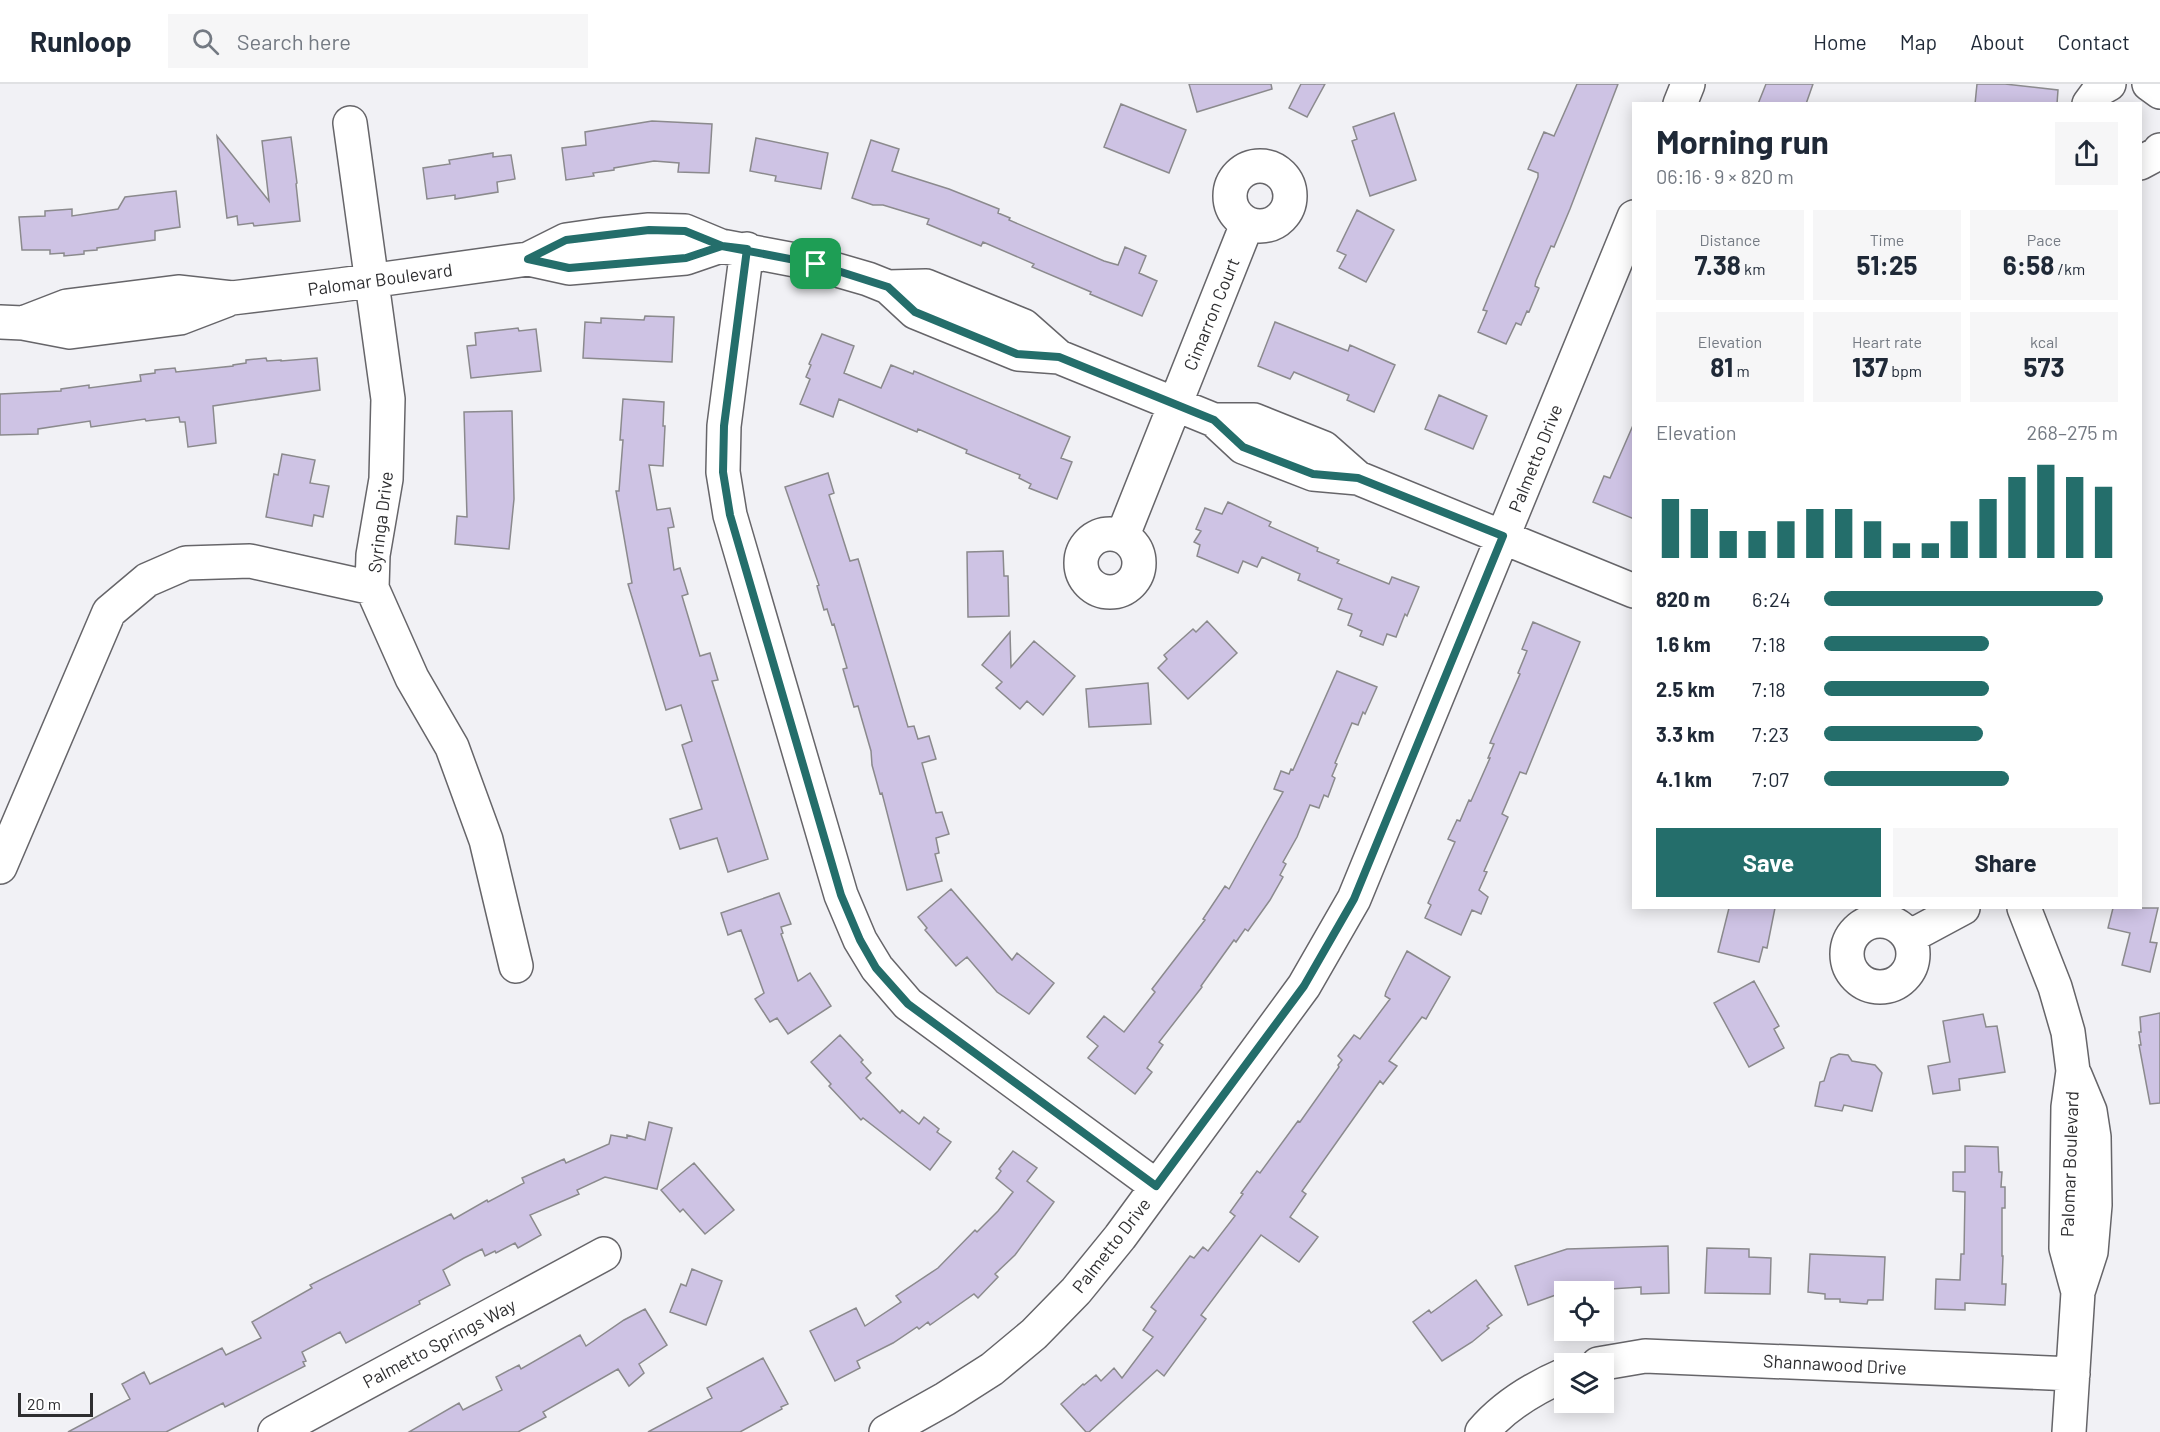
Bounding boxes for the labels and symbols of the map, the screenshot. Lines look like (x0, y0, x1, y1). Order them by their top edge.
pin (790, 238, 841, 289)
street label: Cimarron Court (1178, 255, 1244, 373)
street label: Palomar Boulevard (306, 258, 454, 300)
street label: Palmetto Drive (1503, 401, 1567, 515)
street label: Syringa Drive (363, 470, 397, 574)
street label: Palomar Boulevard (2055, 1091, 2083, 1237)
street label: Palmetto Drive (1067, 1193, 1155, 1297)
street label: Palmetto Springs Way (359, 1293, 519, 1393)
street label: Shannawood Drive (1763, 1349, 1907, 1379)
scale bar (18, 1390, 93, 1418)

